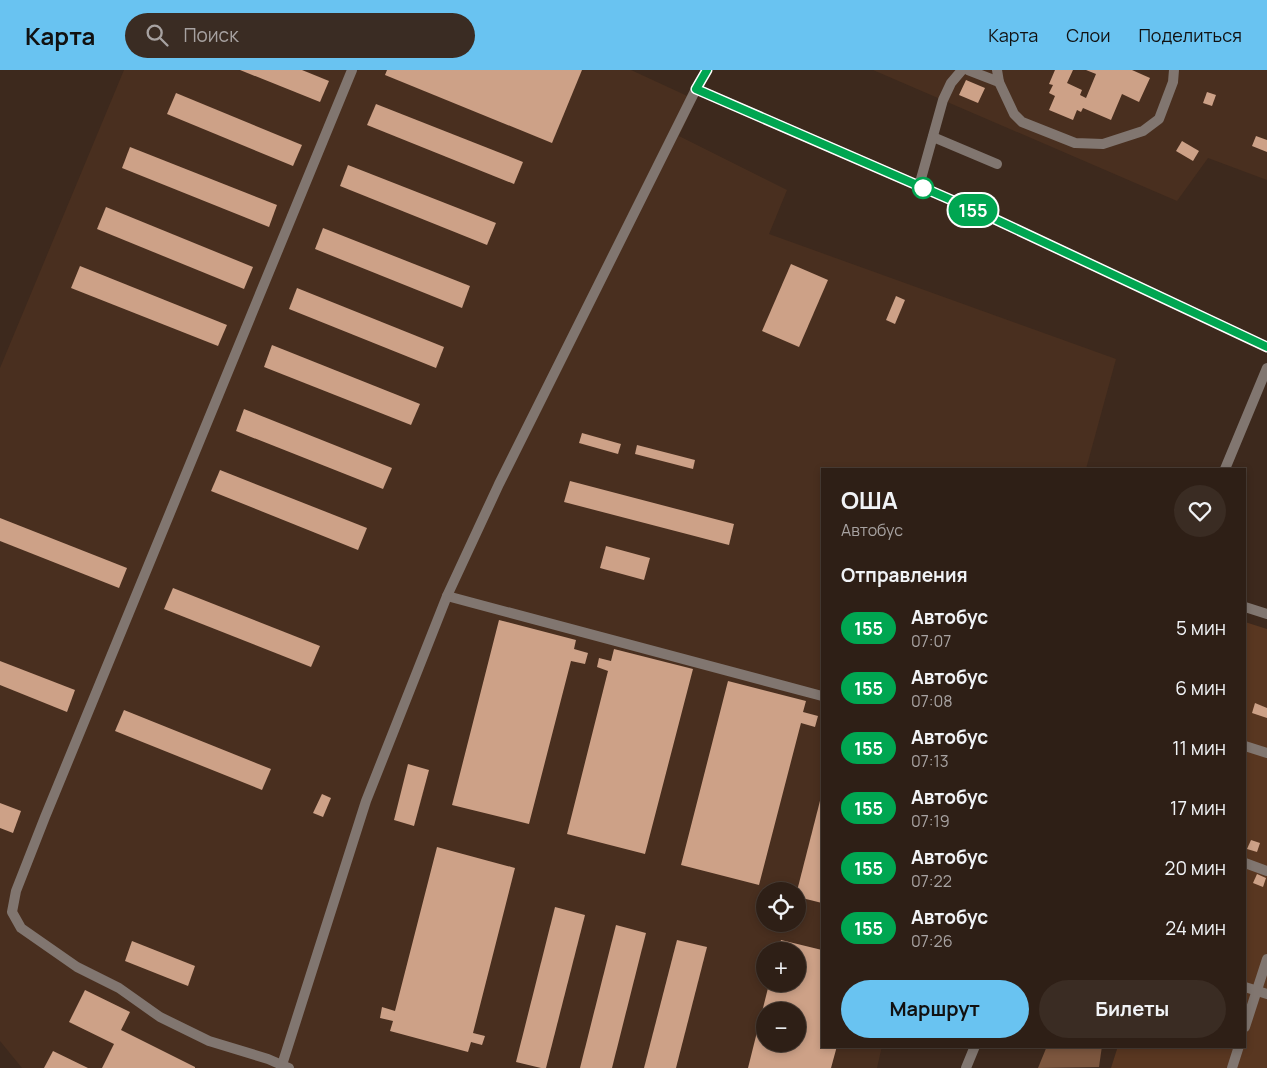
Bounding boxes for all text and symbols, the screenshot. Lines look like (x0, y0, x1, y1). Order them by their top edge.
search box (125, 13, 475, 58)
text: Карта (25, 19, 95, 52)
icon: search (143, 21, 171, 49)
text: Поиск (183, 22, 239, 48)
text: Карта (988, 23, 1038, 47)
text: Слои (1066, 23, 1110, 47)
text: Поделиться (1138, 23, 1242, 47)
unlabelled marker (912, 177, 934, 199)
line badge: 155 (944, 194, 1002, 226)
text: 155 (959, 198, 987, 222)
text: ОША (841, 483, 898, 516)
button: heart (1174, 485, 1226, 537)
text: Автобус (841, 519, 903, 541)
text: Отправления (841, 562, 968, 588)
text: Автобус (911, 604, 988, 630)
text: 5 мин (1176, 615, 1226, 641)
text: 155 (854, 616, 883, 640)
text: 07:07 (911, 630, 951, 652)
text: Автобус (911, 664, 988, 690)
text: 6 мин (1175, 675, 1226, 701)
text: 155 (854, 676, 883, 700)
text: 07:08 (911, 690, 953, 712)
text: Автобус (911, 724, 988, 750)
text: 11 мин (1172, 735, 1226, 761)
text: 155 (854, 736, 883, 760)
text: 07:13 (911, 750, 949, 772)
text: Автобус (911, 784, 988, 810)
text: 17 мин (1170, 795, 1226, 821)
text: 155 (854, 796, 883, 820)
text: 07:19 (911, 810, 950, 832)
text: Автобус (911, 844, 988, 870)
text: 20 мин (1165, 855, 1226, 881)
text: 155 (854, 856, 883, 880)
text: 07:22 (911, 870, 952, 892)
map controls (756, 882, 806, 1052)
button: locate (756, 882, 806, 932)
text: Автобус (911, 904, 988, 930)
text: 24 мин (1165, 915, 1226, 941)
text: 155 (854, 916, 883, 940)
text: 07:26 (911, 930, 953, 952)
button: + (756, 942, 806, 992)
button: Маршрут (841, 980, 1029, 1038)
button: Билеты (1039, 980, 1226, 1038)
button: − (756, 1002, 806, 1052)

